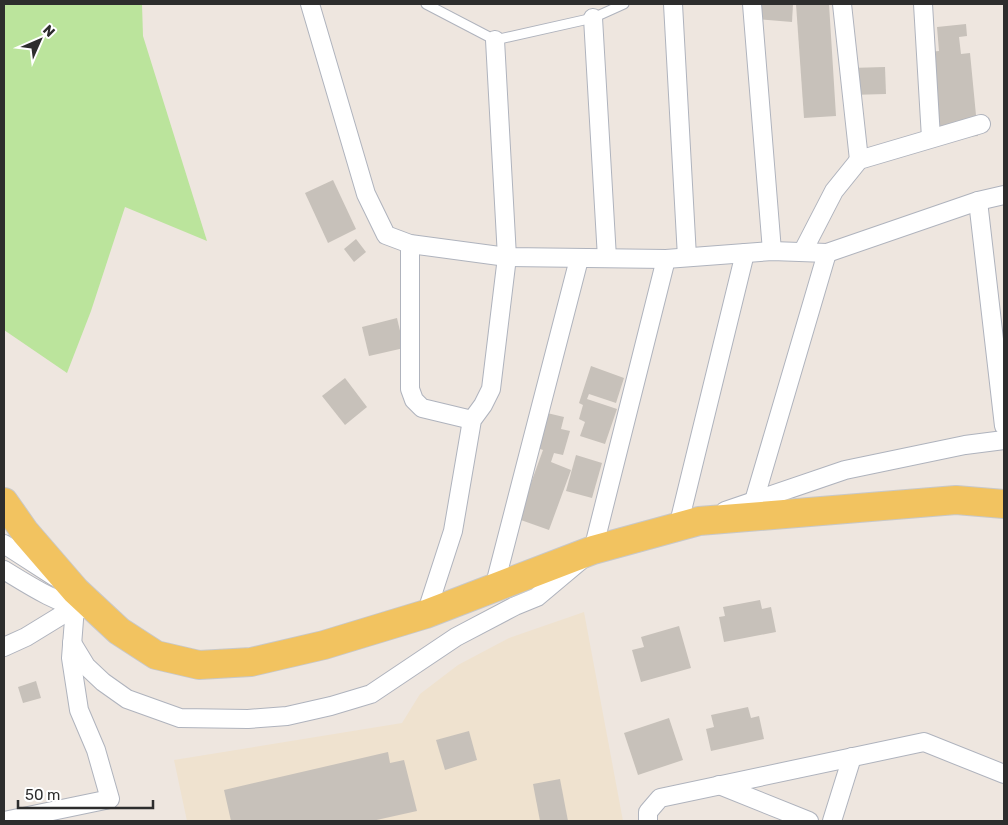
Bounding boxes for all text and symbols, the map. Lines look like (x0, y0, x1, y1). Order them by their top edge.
north arrow (15, 15, 65, 65)
text: N (39, 22, 58, 41)
scale bar (18, 778, 152, 810)
text: 50 m (25, 786, 60, 804)

